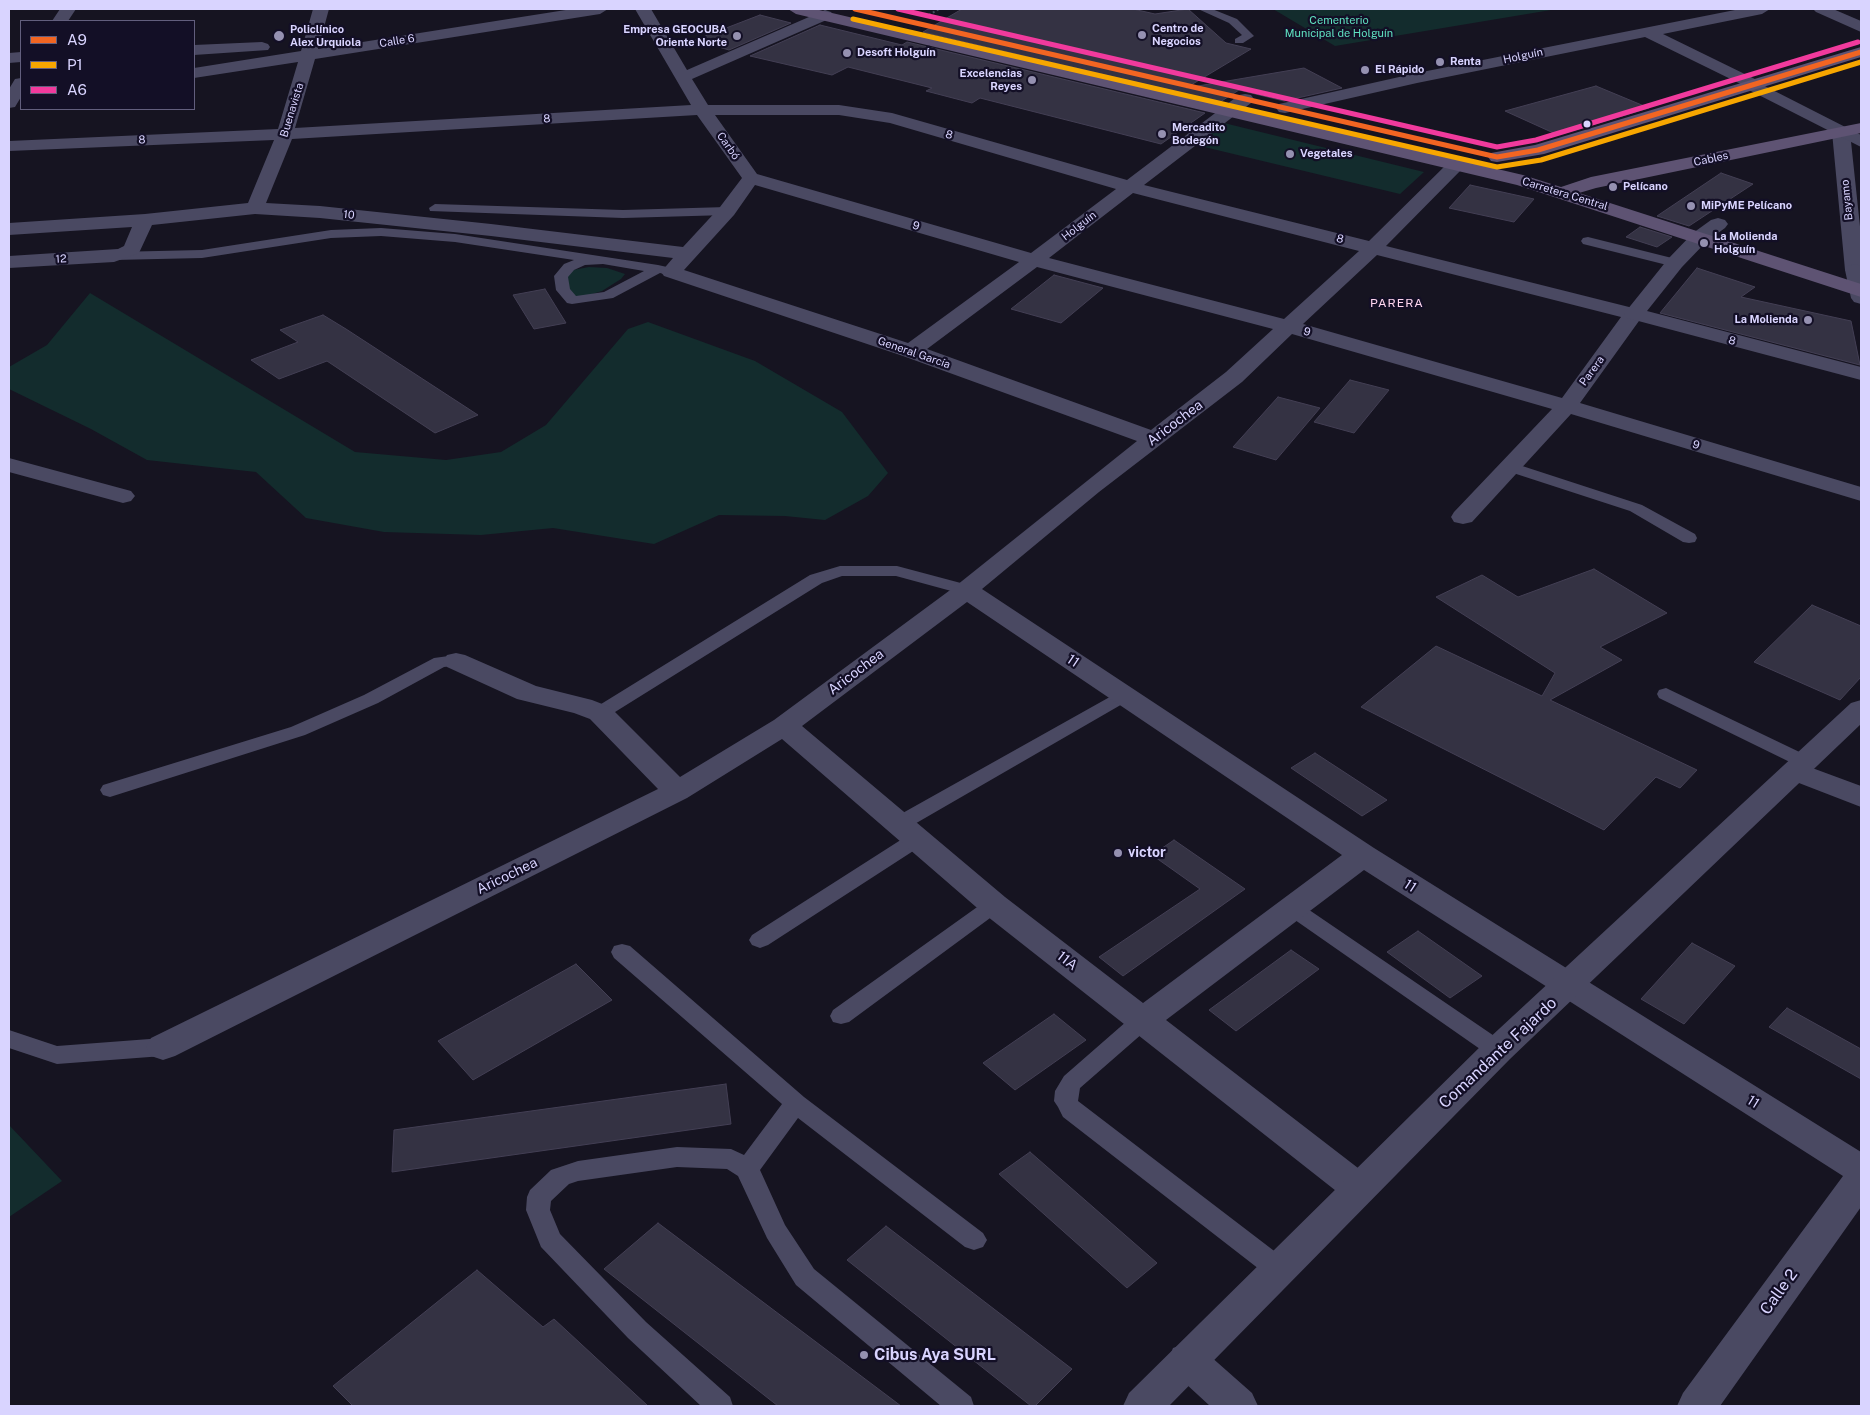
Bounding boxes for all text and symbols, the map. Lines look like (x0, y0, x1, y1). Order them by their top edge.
park label: Cementerio Municipal de Holguín (1285, 14, 1393, 40)
legend (20, 20, 195, 110)
place label: Centro de Negocios (1152, 22, 1204, 48)
place label: Policlínico Alex Urquiola (290, 23, 361, 49)
place label: Empresa GEOCUBA Oriente Norte (623, 23, 727, 49)
marker: Policlínico Alex Urquiola (272, 29, 286, 43)
marker: Centro de Negocios (1136, 29, 1148, 41)
marker: Empresa GEOCUBA Oriente Norte (731, 30, 743, 42)
text: A9 (67, 31, 87, 48)
street label: Calle 6 (378, 32, 416, 50)
street label: Holguín (1502, 45, 1544, 67)
place label: Desoft Holguín (857, 46, 936, 60)
marker: Desoft Holguín (841, 47, 853, 59)
place label: Renta (1450, 55, 1481, 69)
text: P1 (67, 56, 83, 73)
marker: Renta (1434, 56, 1446, 68)
place label: El Rápido (1375, 63, 1424, 77)
marker: El Rápido (1359, 64, 1371, 76)
place label: Excelencias Reyes (960, 67, 1022, 93)
marker: Excelencias Reyes (1026, 74, 1038, 86)
text: A6 (67, 81, 87, 98)
street label: Buenavista (277, 81, 307, 139)
street label: 8 (543, 112, 551, 126)
unlabelled marker (1582, 119, 1592, 129)
place label: Mercadito Bodegón (1172, 121, 1225, 147)
street label: 8 (944, 128, 954, 142)
marker: Mercadito Bodegón (1156, 128, 1168, 140)
street label: Carbó (714, 130, 742, 162)
street label: 8 (138, 133, 146, 147)
place label: Vegetales (1300, 147, 1353, 161)
marker: Vegetales (1284, 148, 1296, 160)
street label: Cables (1693, 149, 1729, 169)
street label: Carretera Central (1521, 175, 1609, 213)
street label: Bayamo (1838, 179, 1856, 221)
place label: Pelícano (1623, 180, 1668, 194)
marker: Pelícano (1607, 181, 1619, 193)
place label: MiPyME Pelícano (1701, 199, 1792, 213)
marker: MiPyME Pelícano (1685, 200, 1697, 212)
street label: 10 (343, 208, 355, 222)
street label: Holguín (1059, 208, 1099, 244)
street label: 9 (911, 219, 921, 233)
place label: La Molienda Holguín (1714, 230, 1778, 256)
street label: 8 (1335, 232, 1345, 246)
marker: La Molienda Holguín (1698, 237, 1710, 249)
street label: 12 (55, 252, 67, 266)
district label: PARERA (1369, 296, 1425, 310)
place label: La Molienda (1734, 313, 1798, 327)
marker: La Molienda (1802, 314, 1814, 326)
street label: 9 (1302, 325, 1312, 339)
street label: General García (876, 334, 952, 372)
street label: 8 (1727, 334, 1737, 348)
street label: Parera (1577, 354, 1607, 388)
street label: Aricochea (1144, 397, 1206, 449)
street label: 9 (1691, 438, 1701, 452)
street label: Aricochea (825, 646, 887, 698)
street label: 11 (1064, 651, 1082, 671)
place label: victor (1128, 845, 1166, 861)
marker: victor (1112, 847, 1124, 859)
street label: Aricochea (474, 854, 540, 898)
street label: 11 (1401, 876, 1419, 896)
street label: 11A (1053, 948, 1081, 974)
street label: Comandante Fajardo (1435, 993, 1561, 1113)
street label: 11 (1744, 1092, 1762, 1112)
street label: Calle 2 (1756, 1266, 1802, 1318)
place label: Cibus Aya SURL (874, 1345, 996, 1365)
marker: Cibus Aya SURL (858, 1349, 870, 1361)

